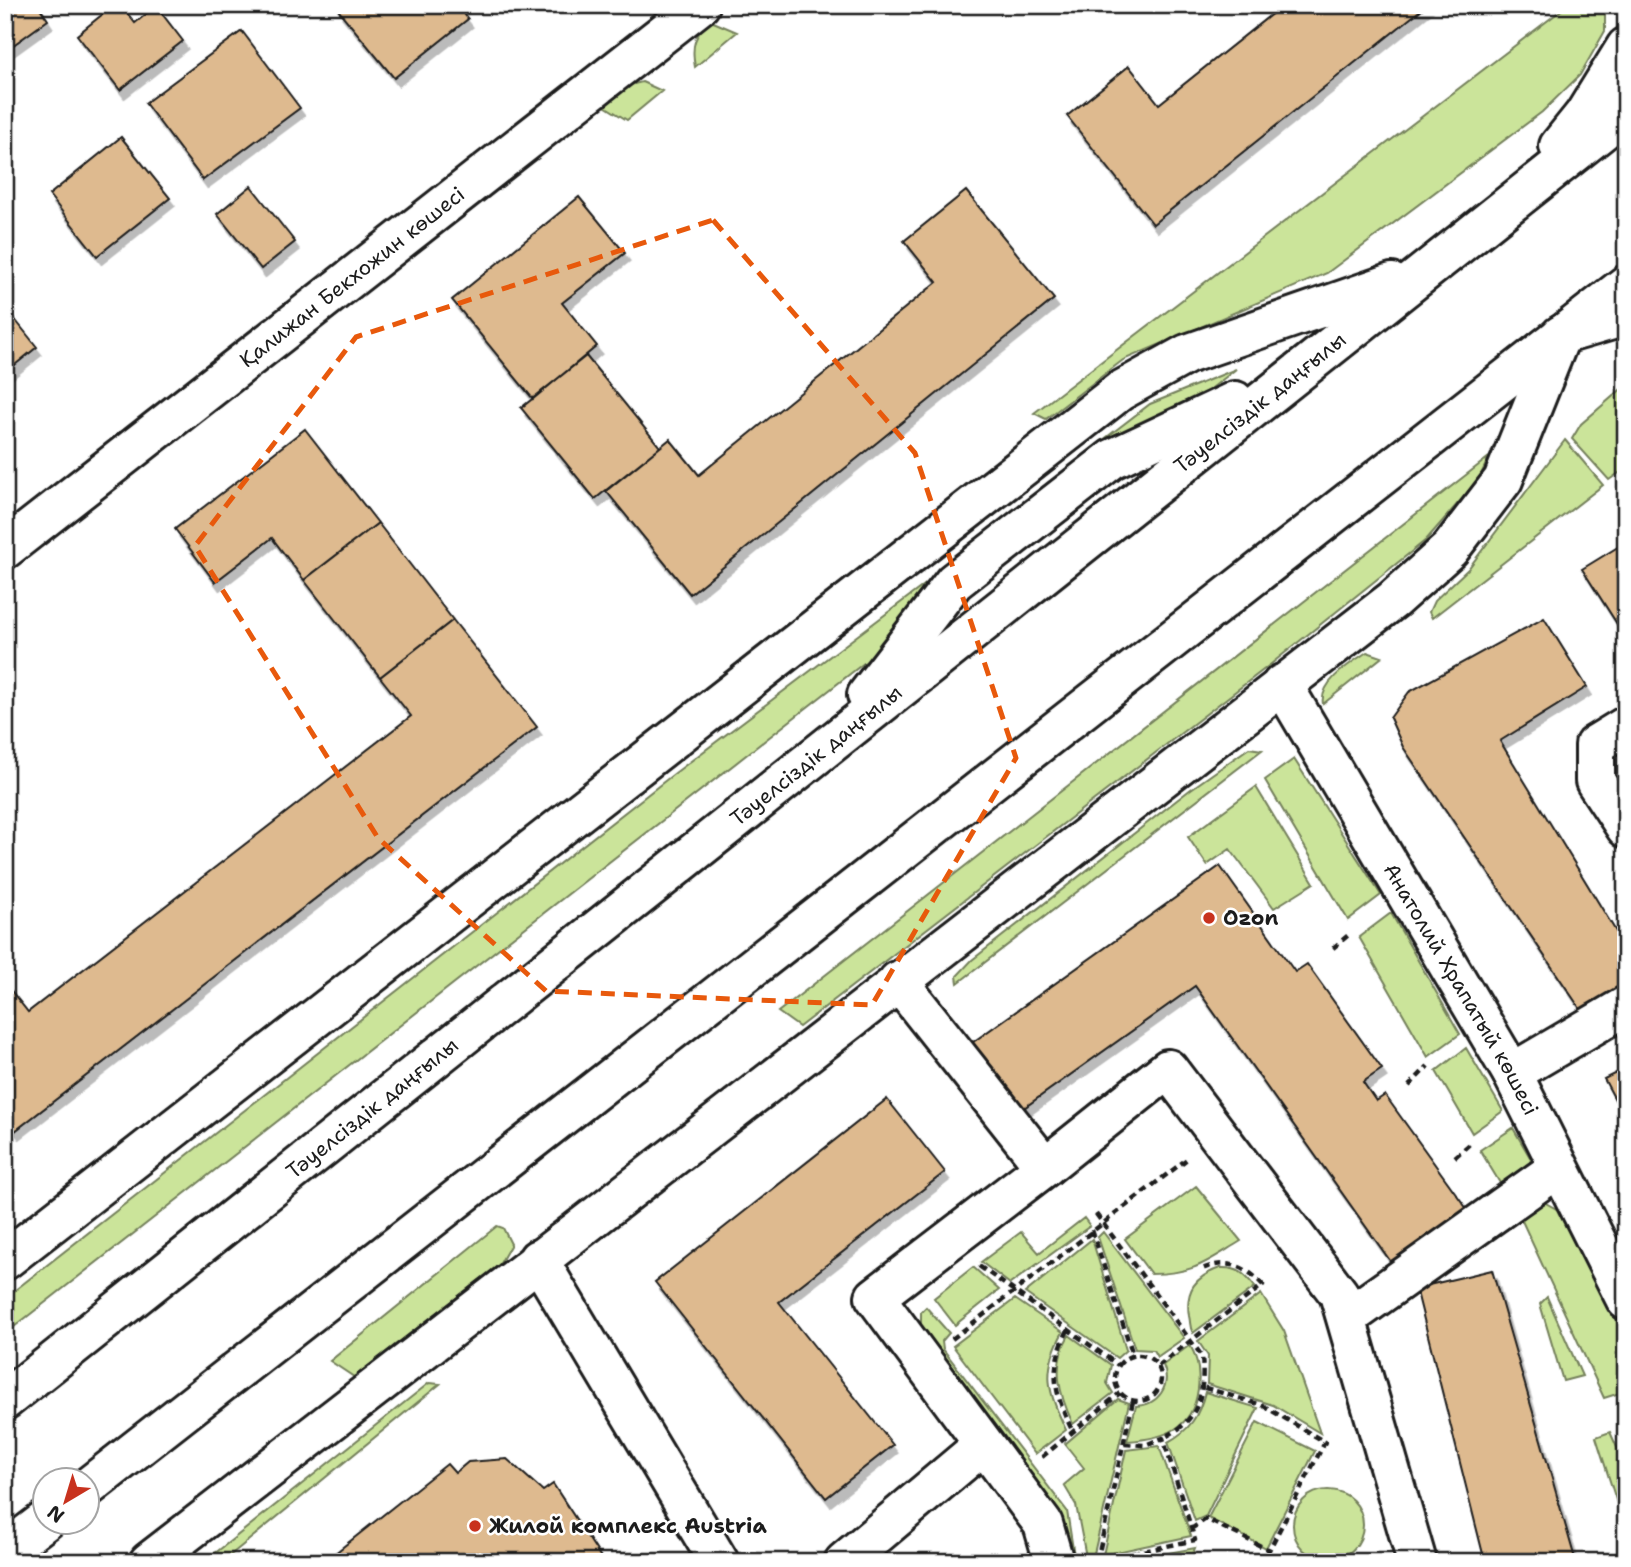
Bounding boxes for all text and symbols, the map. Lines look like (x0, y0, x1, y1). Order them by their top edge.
street label: Қалижан Бекхожин көшесі (234, 180, 471, 374)
street label: Тәуелсіздік даңғылы (1168, 326, 1352, 480)
street label: Тәуелсіздік даңғылы (724, 679, 908, 832)
street label: Анатолий Храпатый көшесі (1377, 858, 1545, 1120)
place label: Ozon (1223, 904, 1278, 932)
marker: Ozon (1201, 910, 1217, 926)
street label: Тәуелсіздік даңғылы (280, 1031, 464, 1185)
north arrow (32, 1466, 102, 1536)
text: N (42, 1500, 69, 1528)
place label: Жилой комплекс Austria (489, 1512, 767, 1540)
marker: Жилой комплекс Austria (467, 1518, 483, 1534)

